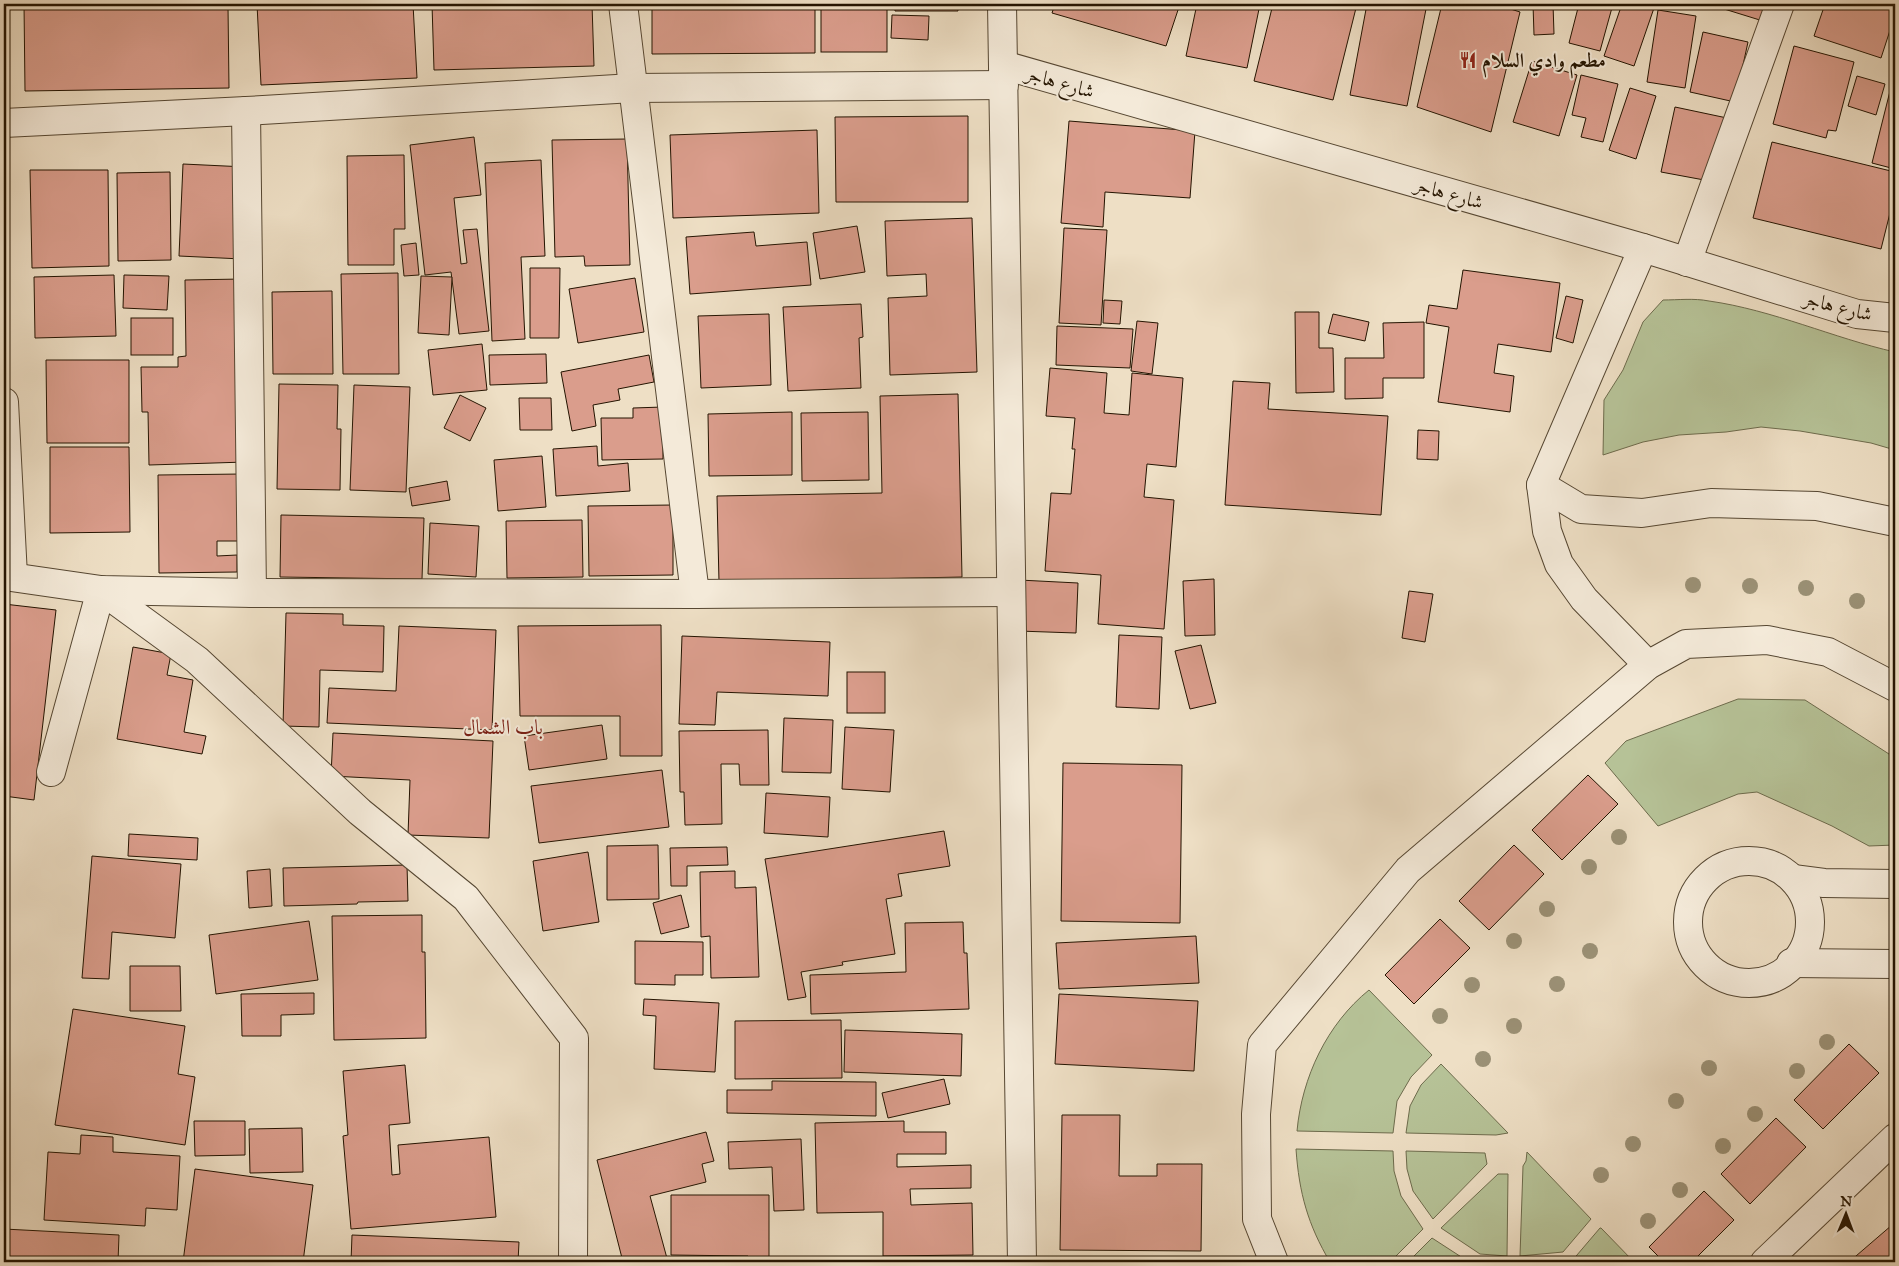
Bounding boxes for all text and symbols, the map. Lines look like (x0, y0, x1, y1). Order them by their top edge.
place label: مطعم وادي السلام (1482, 48, 1606, 79)
restaurant icon: مطعم وادي السلام (1458, 50, 1478, 70)
street label: شارع هاجر (1019, 60, 1097, 109)
street label: شارع هاجر (1408, 171, 1486, 220)
street label: شارع هاجر (1798, 285, 1875, 332)
district label: باب الشمال (463, 714, 543, 740)
north arrow (1822, 1188, 1872, 1238)
text: N (1840, 1193, 1852, 1210)

